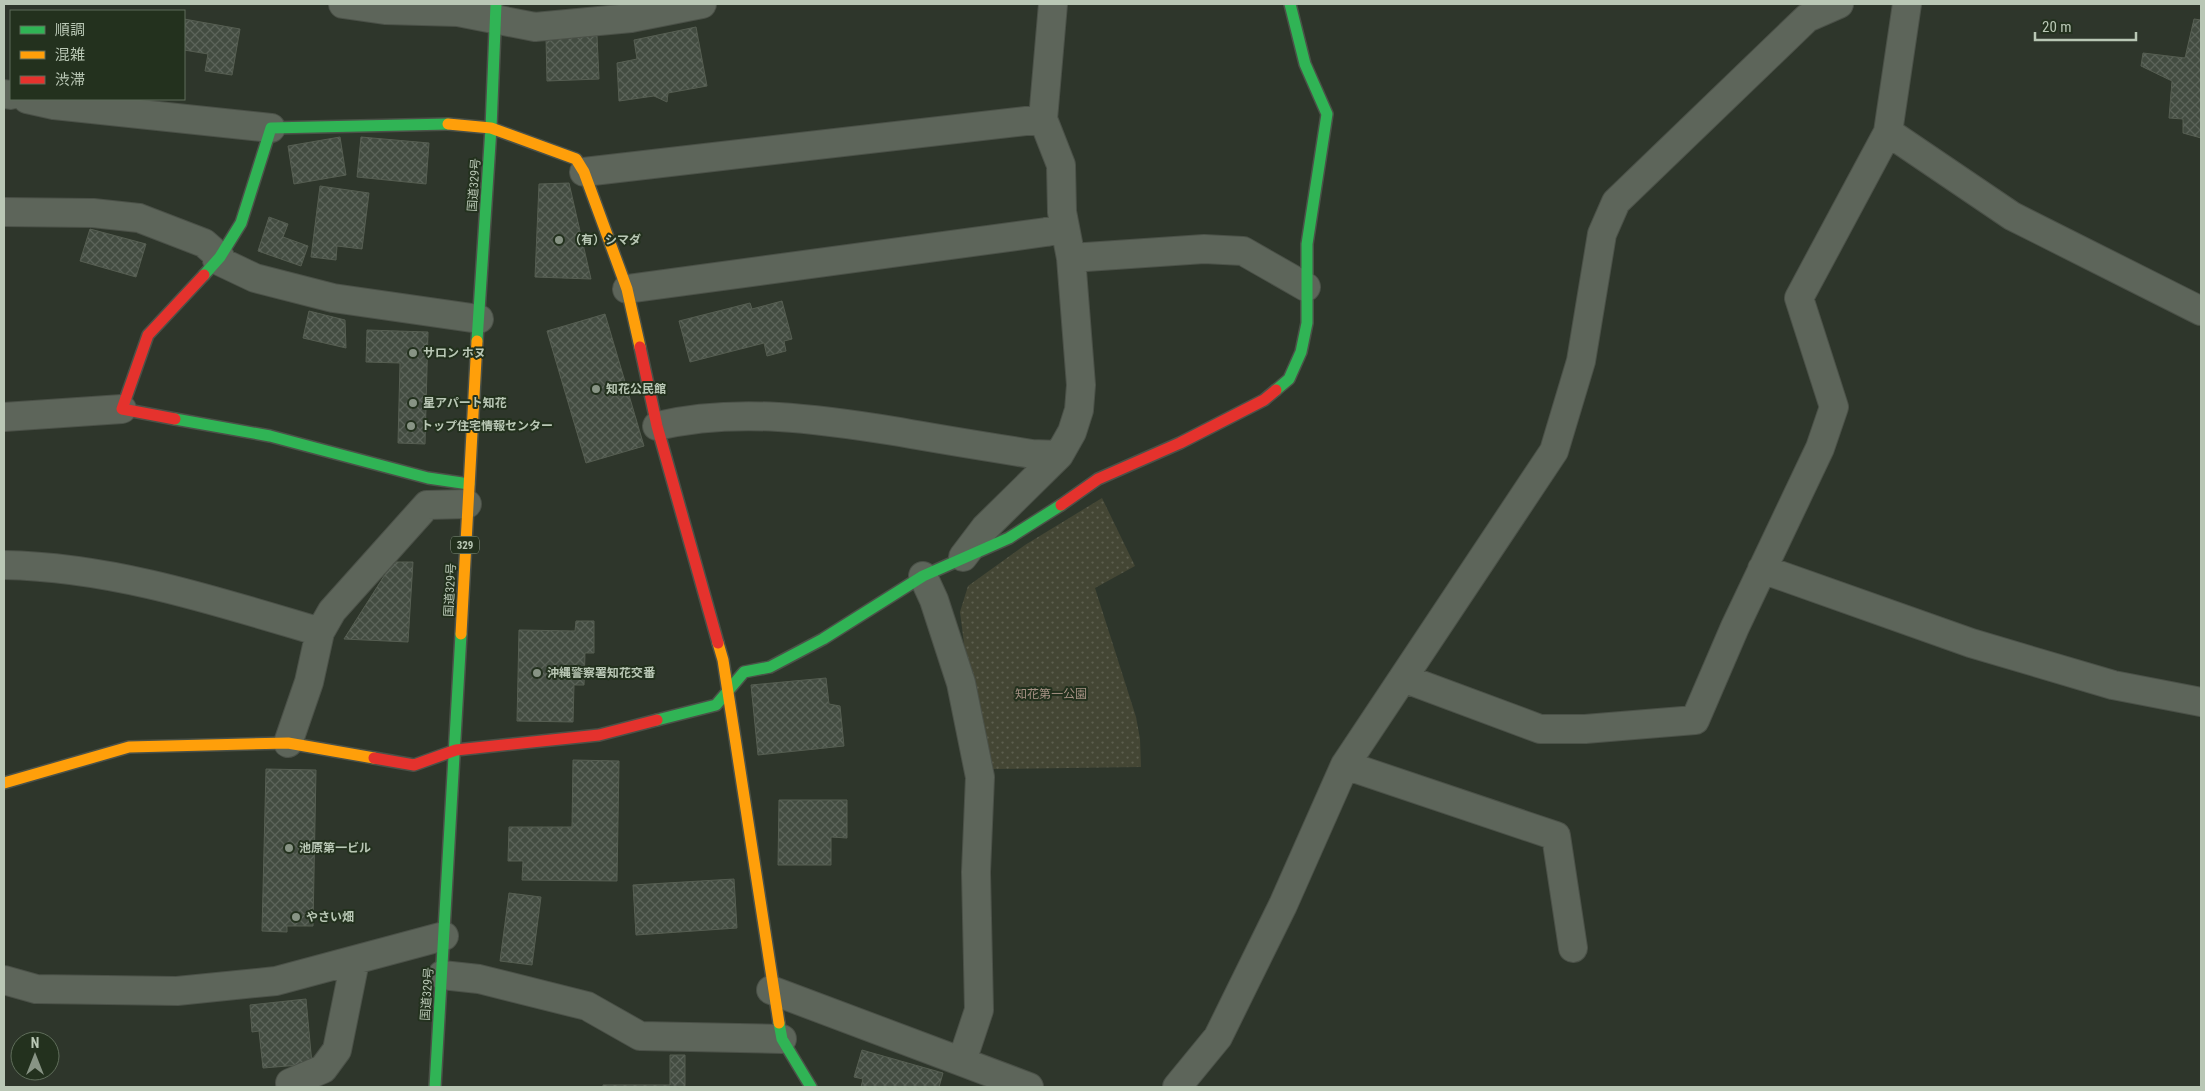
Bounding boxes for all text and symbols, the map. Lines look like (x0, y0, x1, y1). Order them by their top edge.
legend (10, 10, 185, 100)
scale bar (2035, 10, 2136, 42)
text: 20 m (2042, 18, 2072, 36)
text: 順調 (55, 21, 85, 39)
text: 混雑 (55, 46, 85, 64)
text: 渋滞 (55, 71, 85, 89)
street label: 国道329号 (465, 158, 483, 212)
place label: （有）シマダ (569, 233, 641, 247)
marker: （有）シマダ (553, 234, 565, 246)
place label: サロン ホヌ (423, 346, 486, 360)
marker: サロン ホヌ (407, 347, 419, 359)
place label: 知花公民館 (606, 382, 666, 396)
marker: 知花公民館 (590, 383, 602, 395)
place label: 星アパート知花 (423, 396, 507, 410)
marker: 星アパート知花 (407, 397, 419, 409)
place label: トップ住宅情報センター (421, 419, 553, 433)
marker: トップ住宅情報センター (405, 420, 417, 432)
road number: 329 (451, 536, 479, 554)
street label: 国道329号 (442, 563, 458, 617)
place label: 沖縄警察署知花交番 (547, 666, 656, 680)
marker: 沖縄警察署知花交番 (531, 667, 543, 679)
park label: 知花第一公園 (1015, 687, 1087, 701)
place label: 池原第一ビル (299, 841, 371, 855)
marker: 池原第一ビル (283, 842, 295, 854)
place label: やさい畑 (306, 910, 354, 924)
marker: やさい畑 (290, 911, 302, 923)
street label: 国道329号 (418, 967, 436, 1021)
north arrow (10, 1031, 60, 1081)
text: N (31, 1035, 39, 1051)

